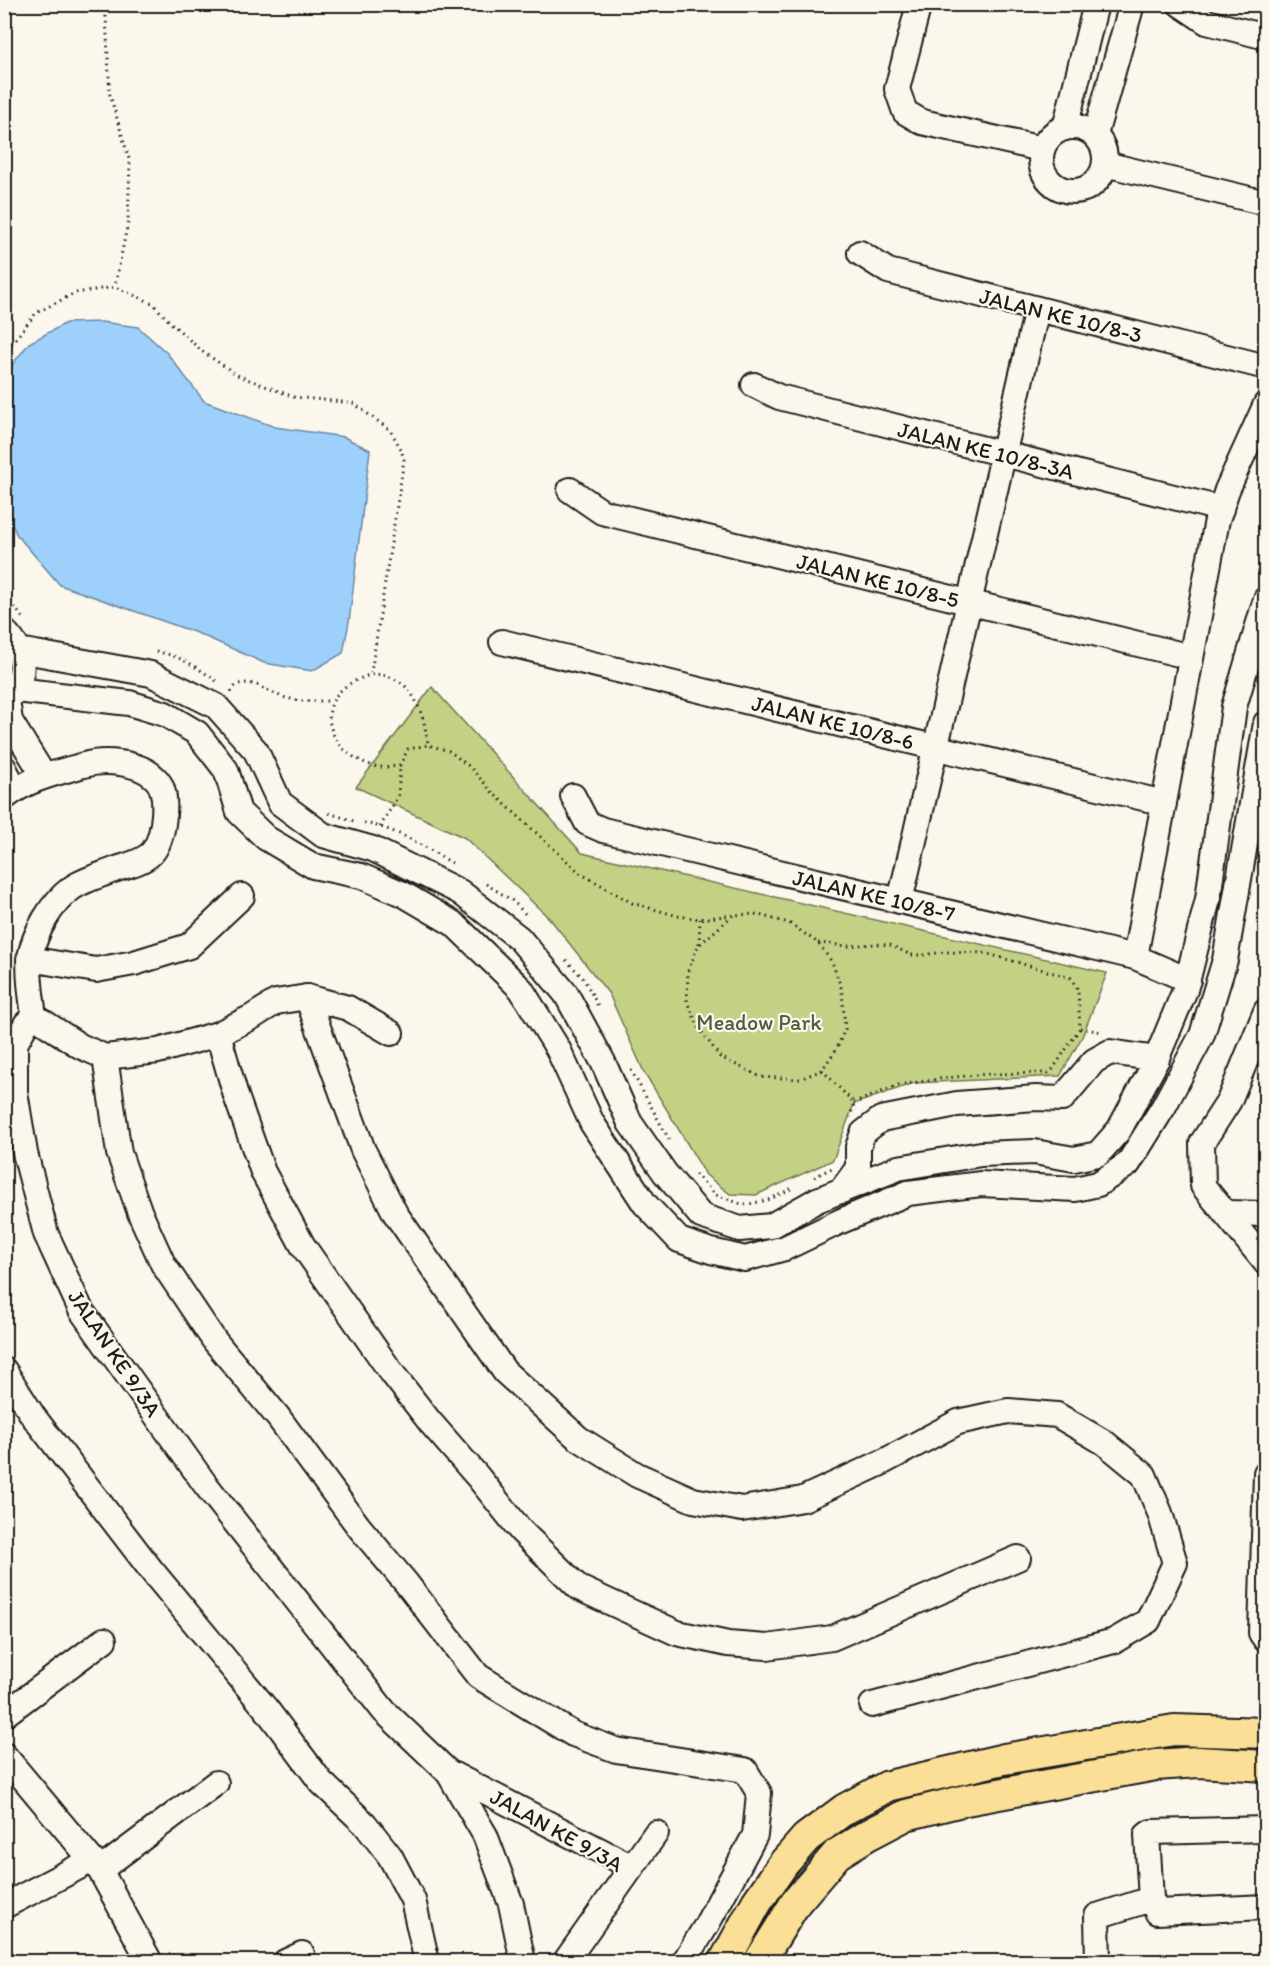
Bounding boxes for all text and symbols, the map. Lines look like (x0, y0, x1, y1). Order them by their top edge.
street label: JALAN KE 10/8-3 (977, 282, 1145, 349)
street label: JALAN KE 10/8-3A (895, 416, 1077, 485)
street label: JALAN KE 10/8-5 (794, 547, 962, 614)
street label: JALAN KE 10/8-6 (749, 689, 917, 756)
street label: JALAN KE 10/8-7 (790, 864, 958, 927)
park label: Meadow Park (696, 1009, 822, 1036)
street label: JALAN KE 9/3A (62, 1285, 167, 1422)
street label: JALAN KE 9/3A (486, 1783, 628, 1878)

